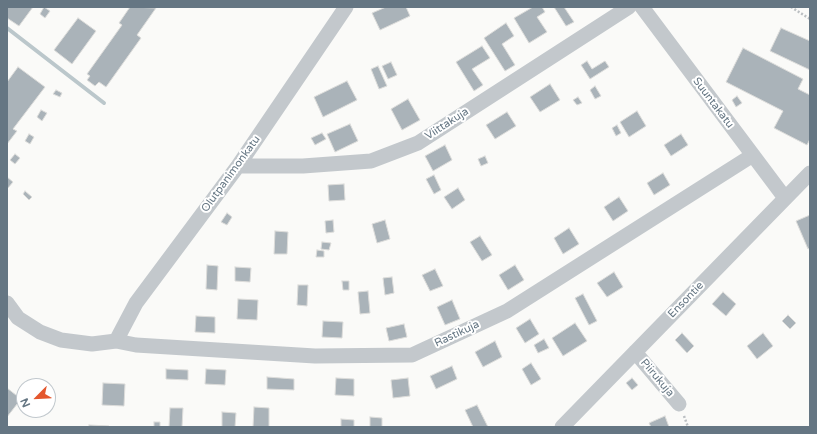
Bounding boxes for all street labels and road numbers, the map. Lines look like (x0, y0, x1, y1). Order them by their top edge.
street label: Suuntakatu (690, 75, 736, 131)
street label: Viittakuja (423, 105, 471, 143)
street label: Olutpanimonkatu (199, 133, 263, 215)
street label: Ensontie (666, 279, 706, 321)
street label: Rastikuja (433, 318, 481, 350)
street label: Piirukuja (637, 356, 677, 400)

